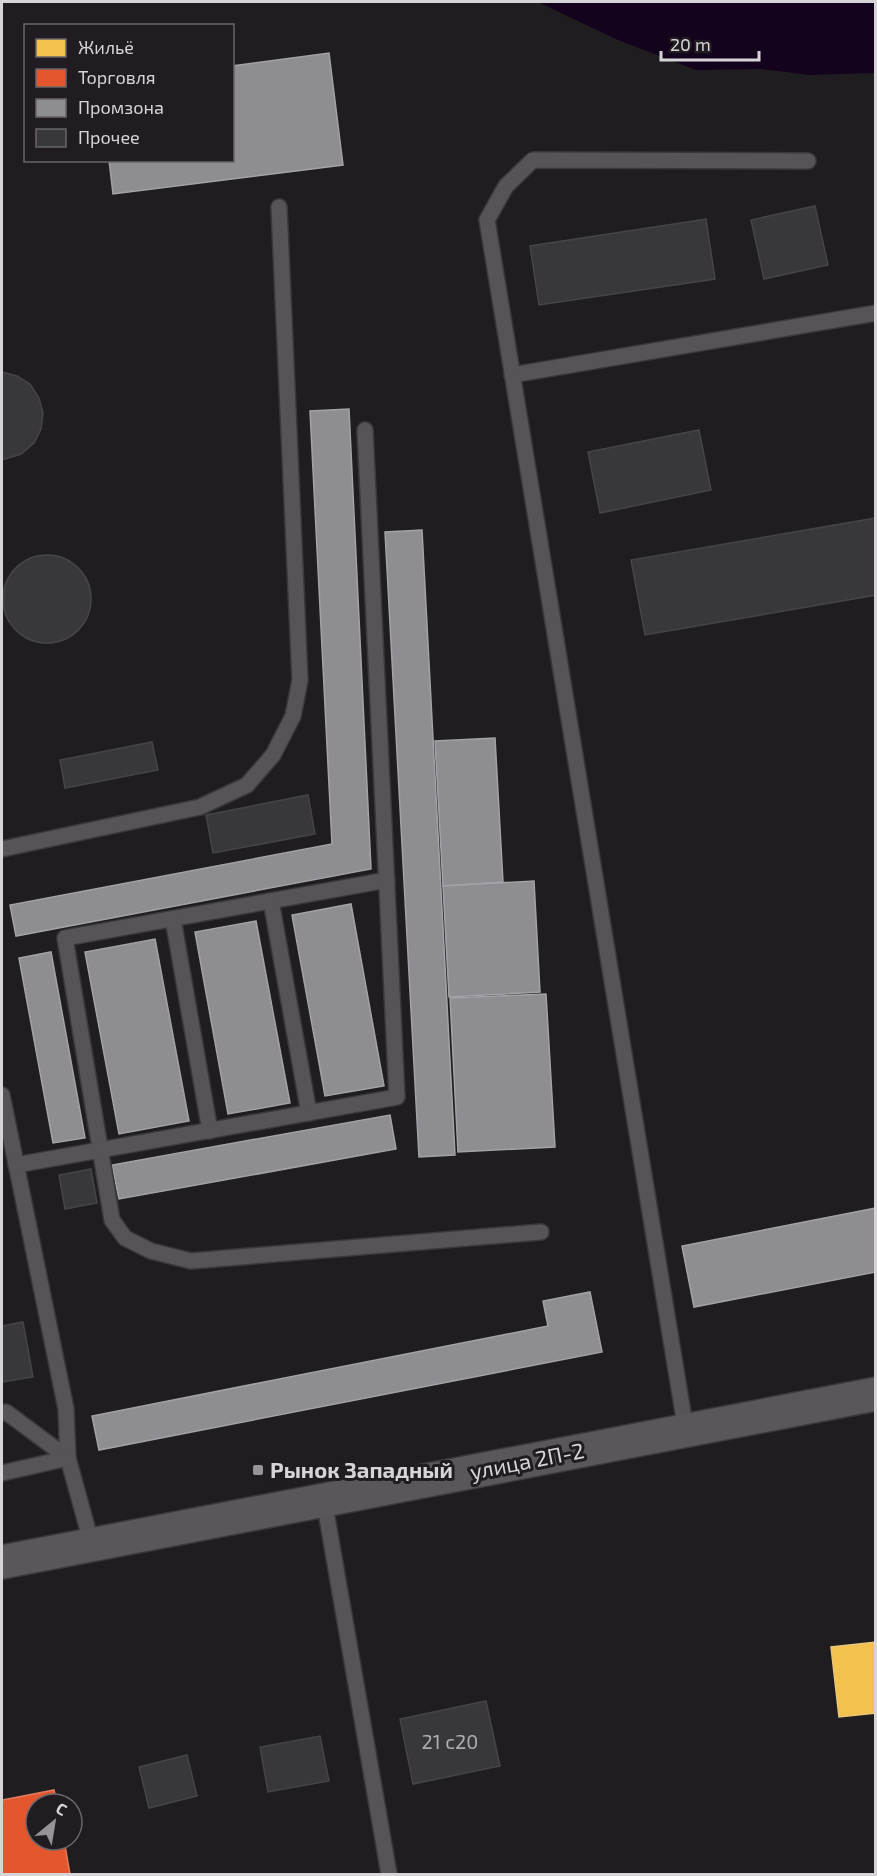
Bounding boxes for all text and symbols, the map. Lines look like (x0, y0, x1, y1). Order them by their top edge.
legend (24, 24, 234, 162)
scale bar (661, 24, 758, 62)
text: 20 m (670, 33, 711, 55)
text: Жильё (78, 36, 134, 58)
text: Торговля (78, 66, 156, 88)
text: Промзона (78, 96, 164, 118)
text: Прочее (78, 126, 140, 148)
street label: улица 2П-2 (468, 1436, 586, 1485)
place label: Рынок Западный (270, 1456, 453, 1482)
marker: Рынок Западный (251, 1463, 265, 1477)
house number: 21 с20 (422, 1729, 478, 1753)
north arrow (24, 1792, 84, 1852)
text: С (53, 1798, 71, 1819)

